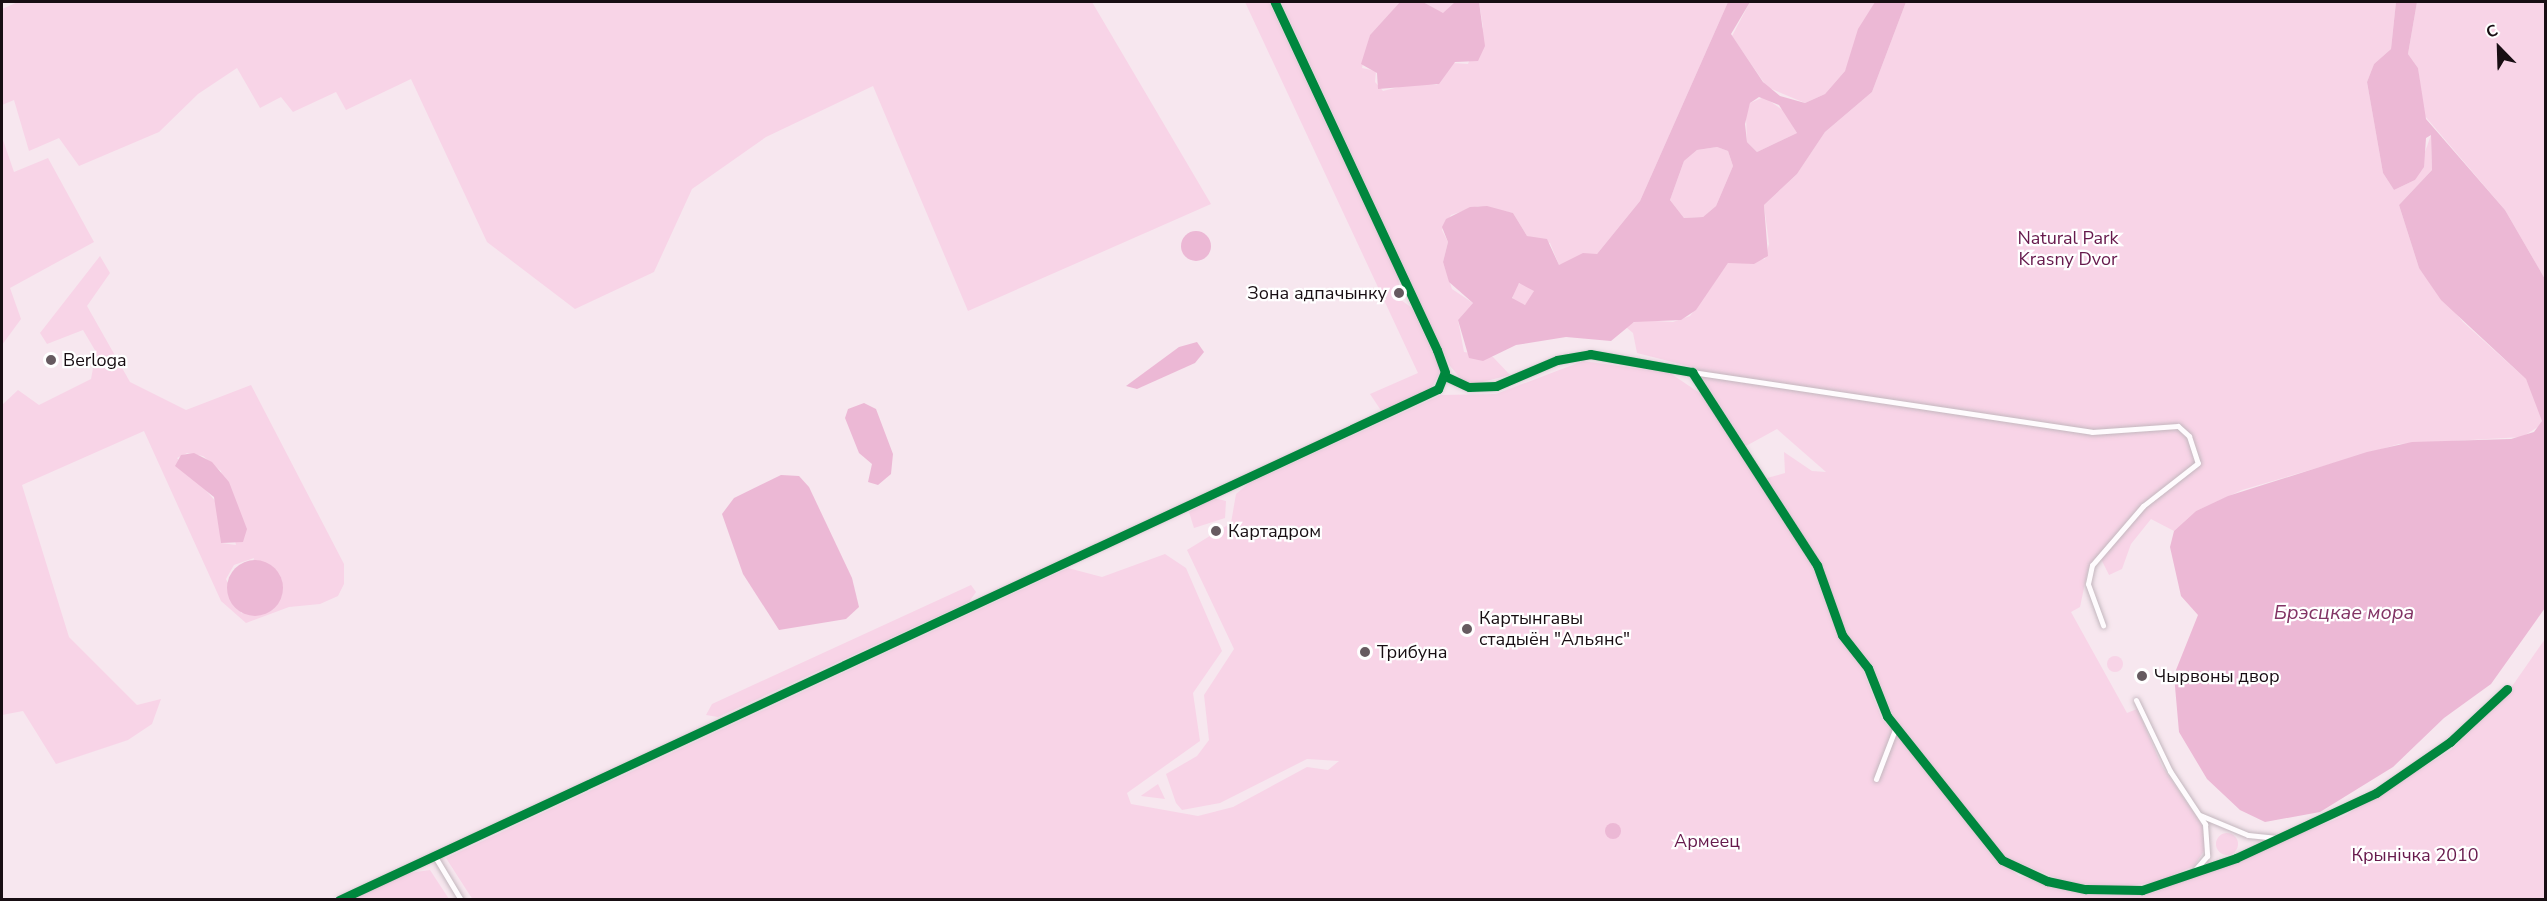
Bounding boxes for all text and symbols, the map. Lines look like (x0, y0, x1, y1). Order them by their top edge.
north arrow (2469, 18, 2529, 78)
text: С (2483, 19, 2501, 44)
park label: Natural Park Krasny Dvor (2017, 228, 2119, 270)
place label: Зона адпачынку (1247, 282, 1387, 304)
marker: Зона адпачынку (1392, 286, 1406, 300)
place label: Berloga (63, 349, 127, 371)
marker: Berloga (44, 353, 58, 367)
place label: Картадром (1228, 520, 1321, 542)
marker: Картадром (1209, 524, 1223, 538)
water label: Брэсцкае мора (2274, 600, 2414, 624)
place label: Картынгавы стадыён "Альянс" (1479, 608, 1630, 650)
marker: Картынгавы стадыён "Альянс" (1460, 622, 1474, 636)
place label: Трибуна (1377, 641, 1447, 663)
marker: Трибуна (1358, 645, 1372, 659)
place label: Чырвоны двор (2154, 665, 2280, 687)
marker: Чырвоны двор (2135, 669, 2149, 683)
park label: Армеец (1674, 830, 1740, 852)
park label: Крынічка 2010 (2351, 844, 2479, 866)

